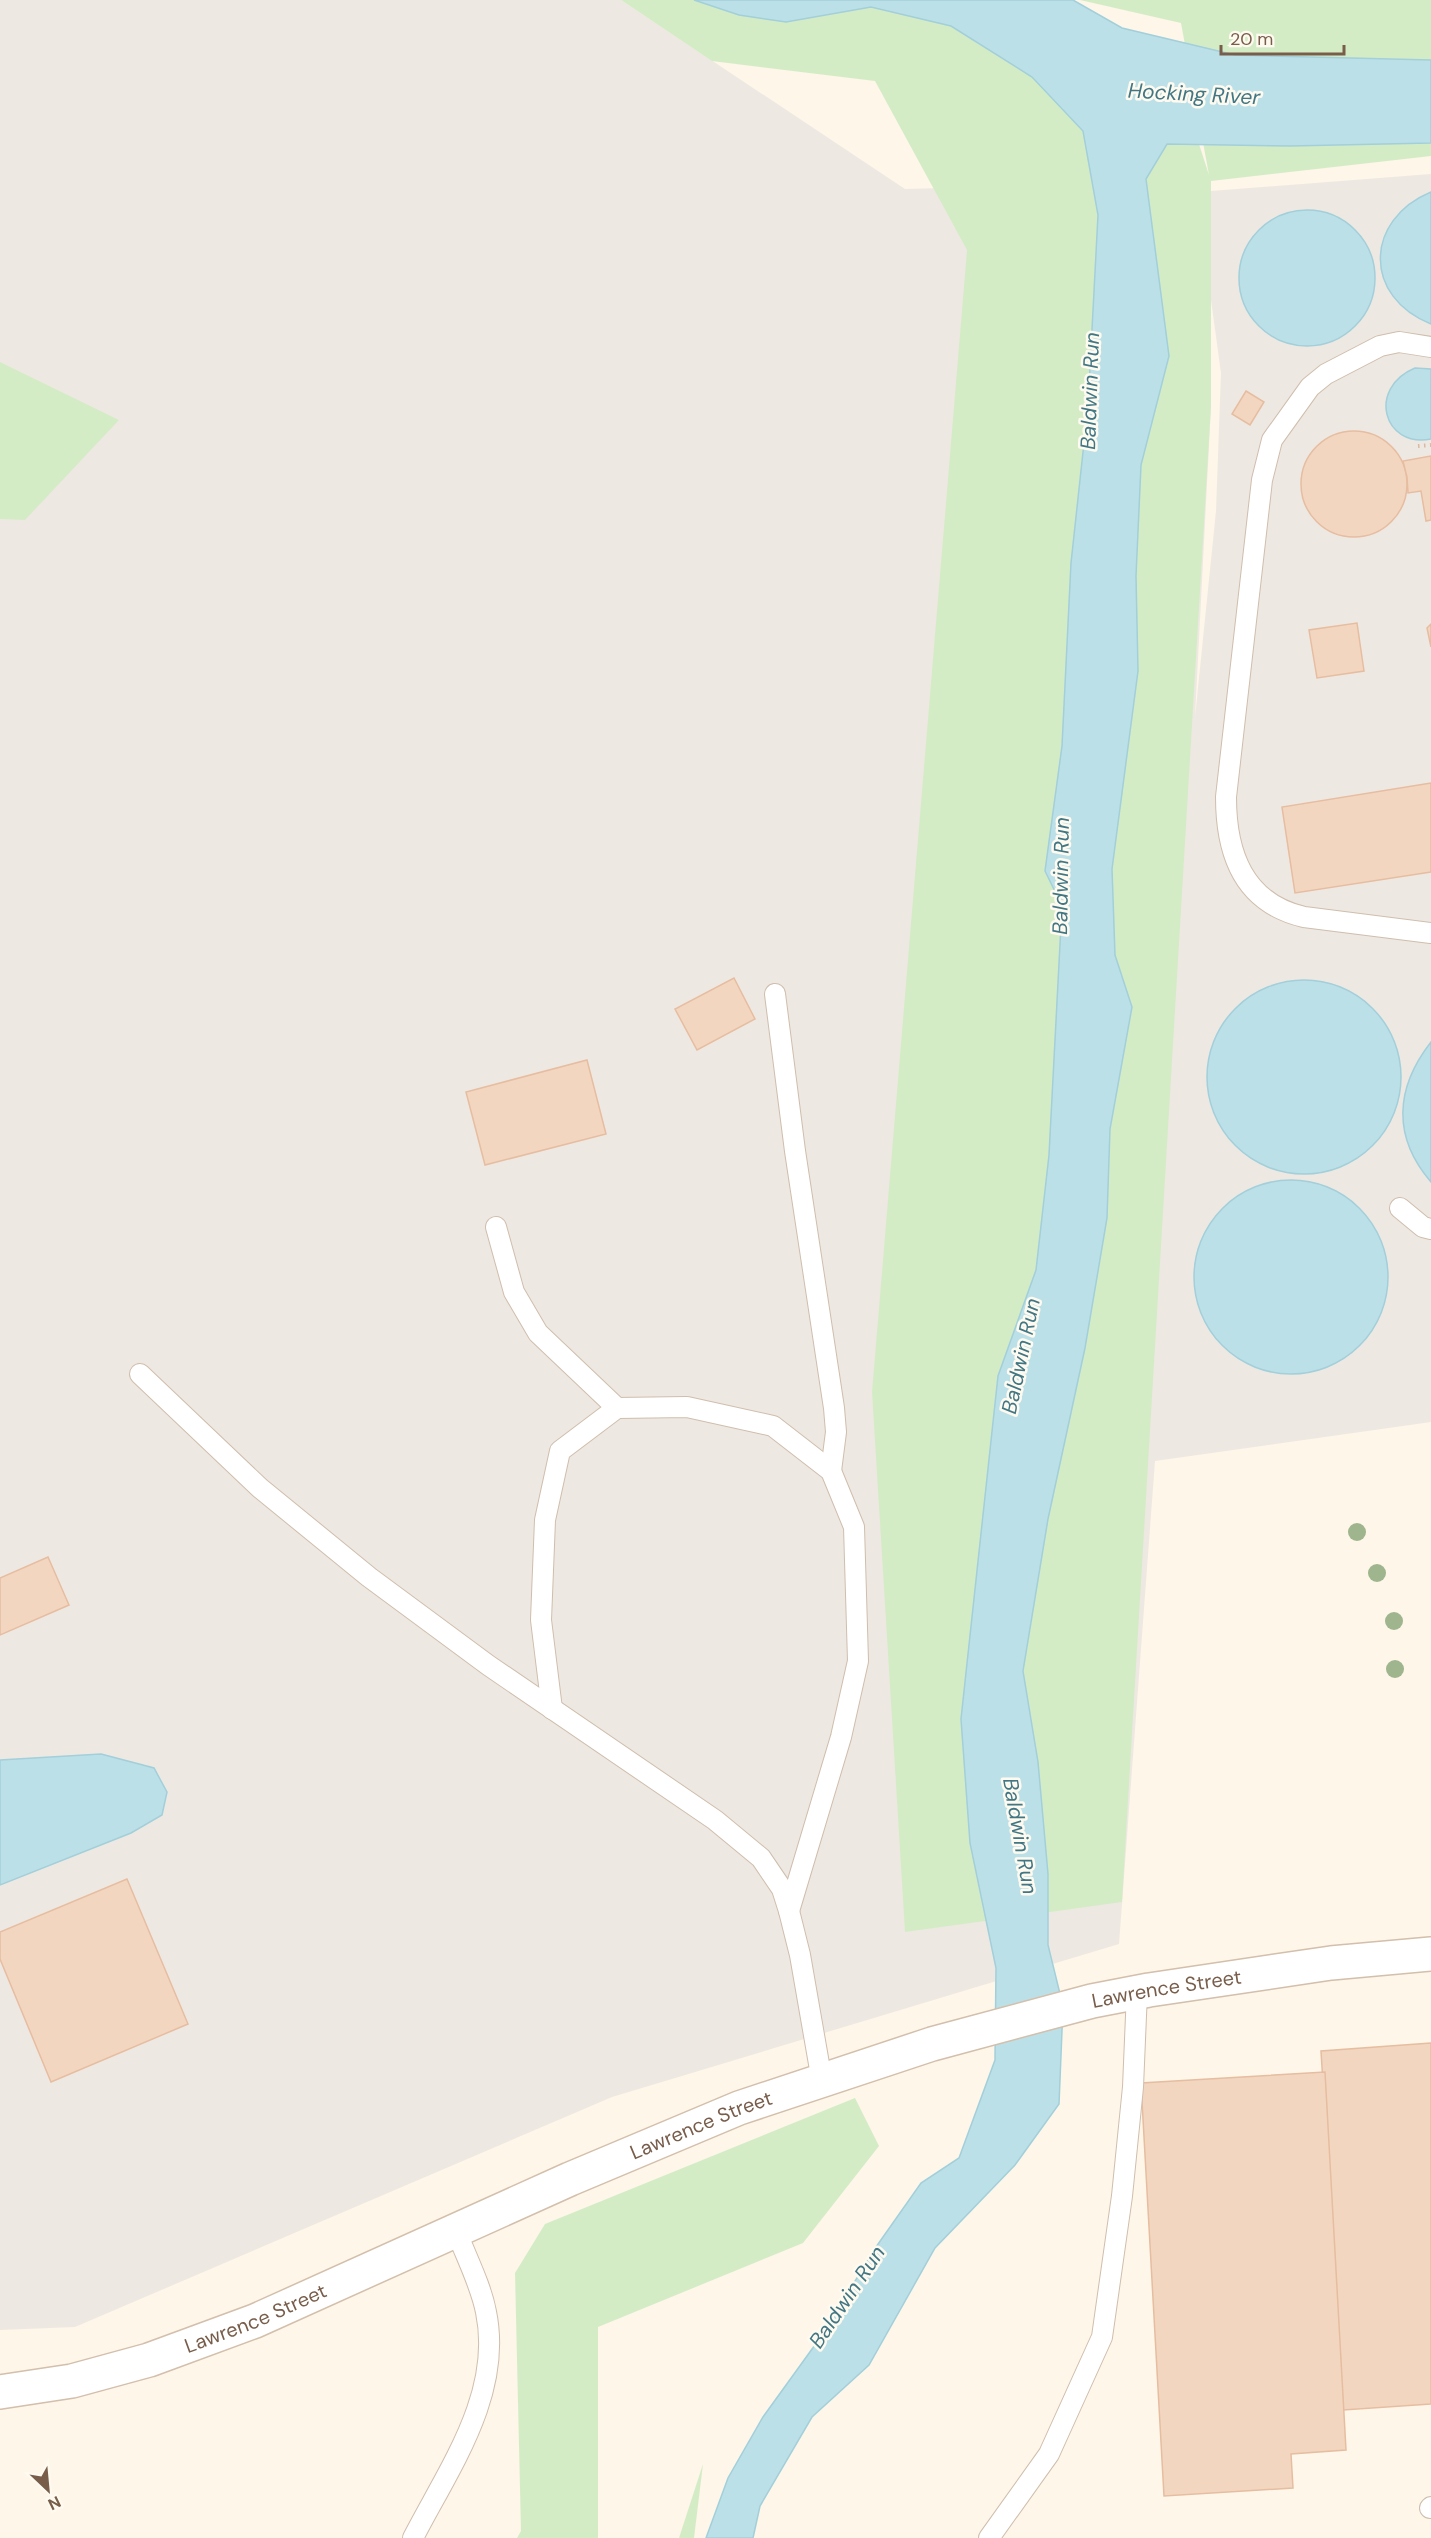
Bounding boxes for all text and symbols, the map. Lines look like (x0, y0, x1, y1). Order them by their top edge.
scale bar (1221, 18, 1344, 56)
text: 20 m (1230, 27, 1273, 51)
water label: Hocking River (1127, 77, 1262, 112)
water label: Baldwin Run (1074, 332, 1106, 450)
water label: Baldwin Run (1046, 817, 1076, 935)
water label: Baldwin Run (995, 1296, 1047, 1416)
water label: Baldwin Run (996, 1776, 1044, 1896)
street label: Lawrence Street (1089, 1963, 1243, 2014)
street label: Lawrence Street (626, 2085, 776, 2165)
water label: Baldwin Run (802, 2240, 892, 2354)
street label: Lawrence Street (181, 2277, 331, 2359)
north arrow (18, 2460, 78, 2520)
text: N (45, 2491, 64, 2515)

